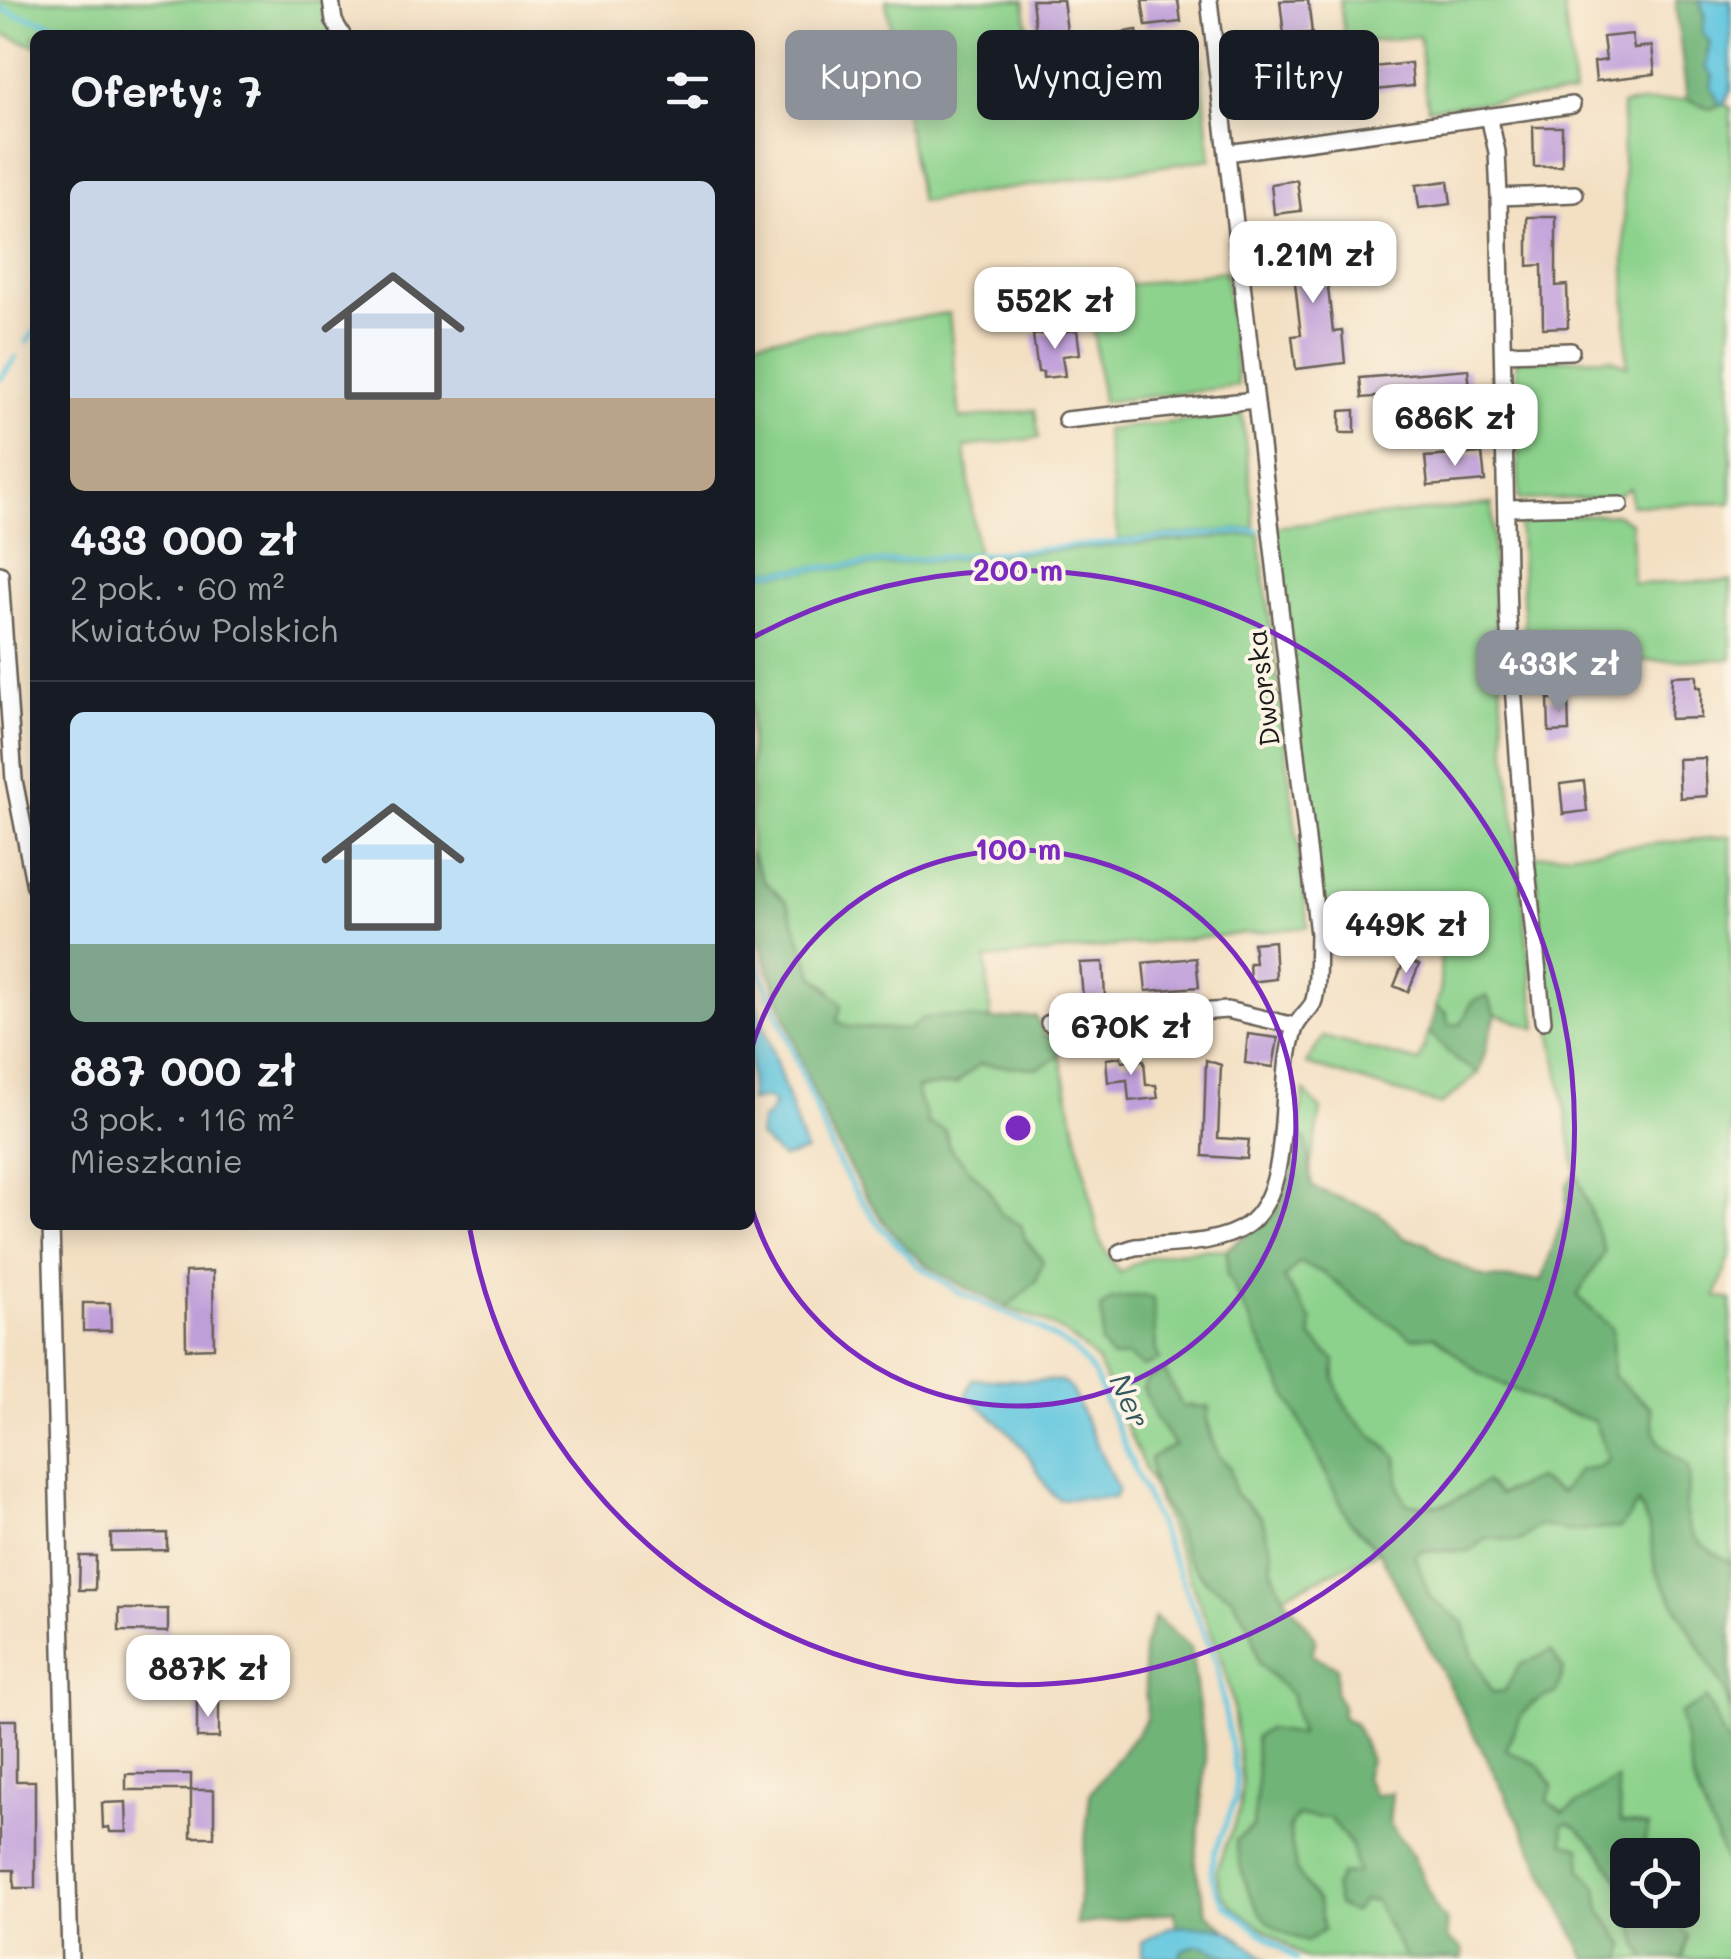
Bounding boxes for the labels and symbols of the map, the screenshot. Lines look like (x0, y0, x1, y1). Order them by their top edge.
pin: 1.21M zł (1210, 221, 1416, 306)
pin: 552K zł (963, 267, 1147, 352)
pin: 686K zł (1363, 384, 1547, 469)
text: 200 m (973, 549, 1063, 589)
street label: Dworska (1237, 628, 1287, 749)
pin: 433K zł (1467, 630, 1651, 715)
text: 100 m (975, 828, 1061, 868)
pin: 449K zł (1314, 891, 1498, 976)
pin: 670K zł (1039, 993, 1223, 1078)
centre of rings (1000, 1110, 1036, 1146)
water label: Ner (1101, 1367, 1160, 1434)
pin: 887K zł (116, 1635, 300, 1720)

